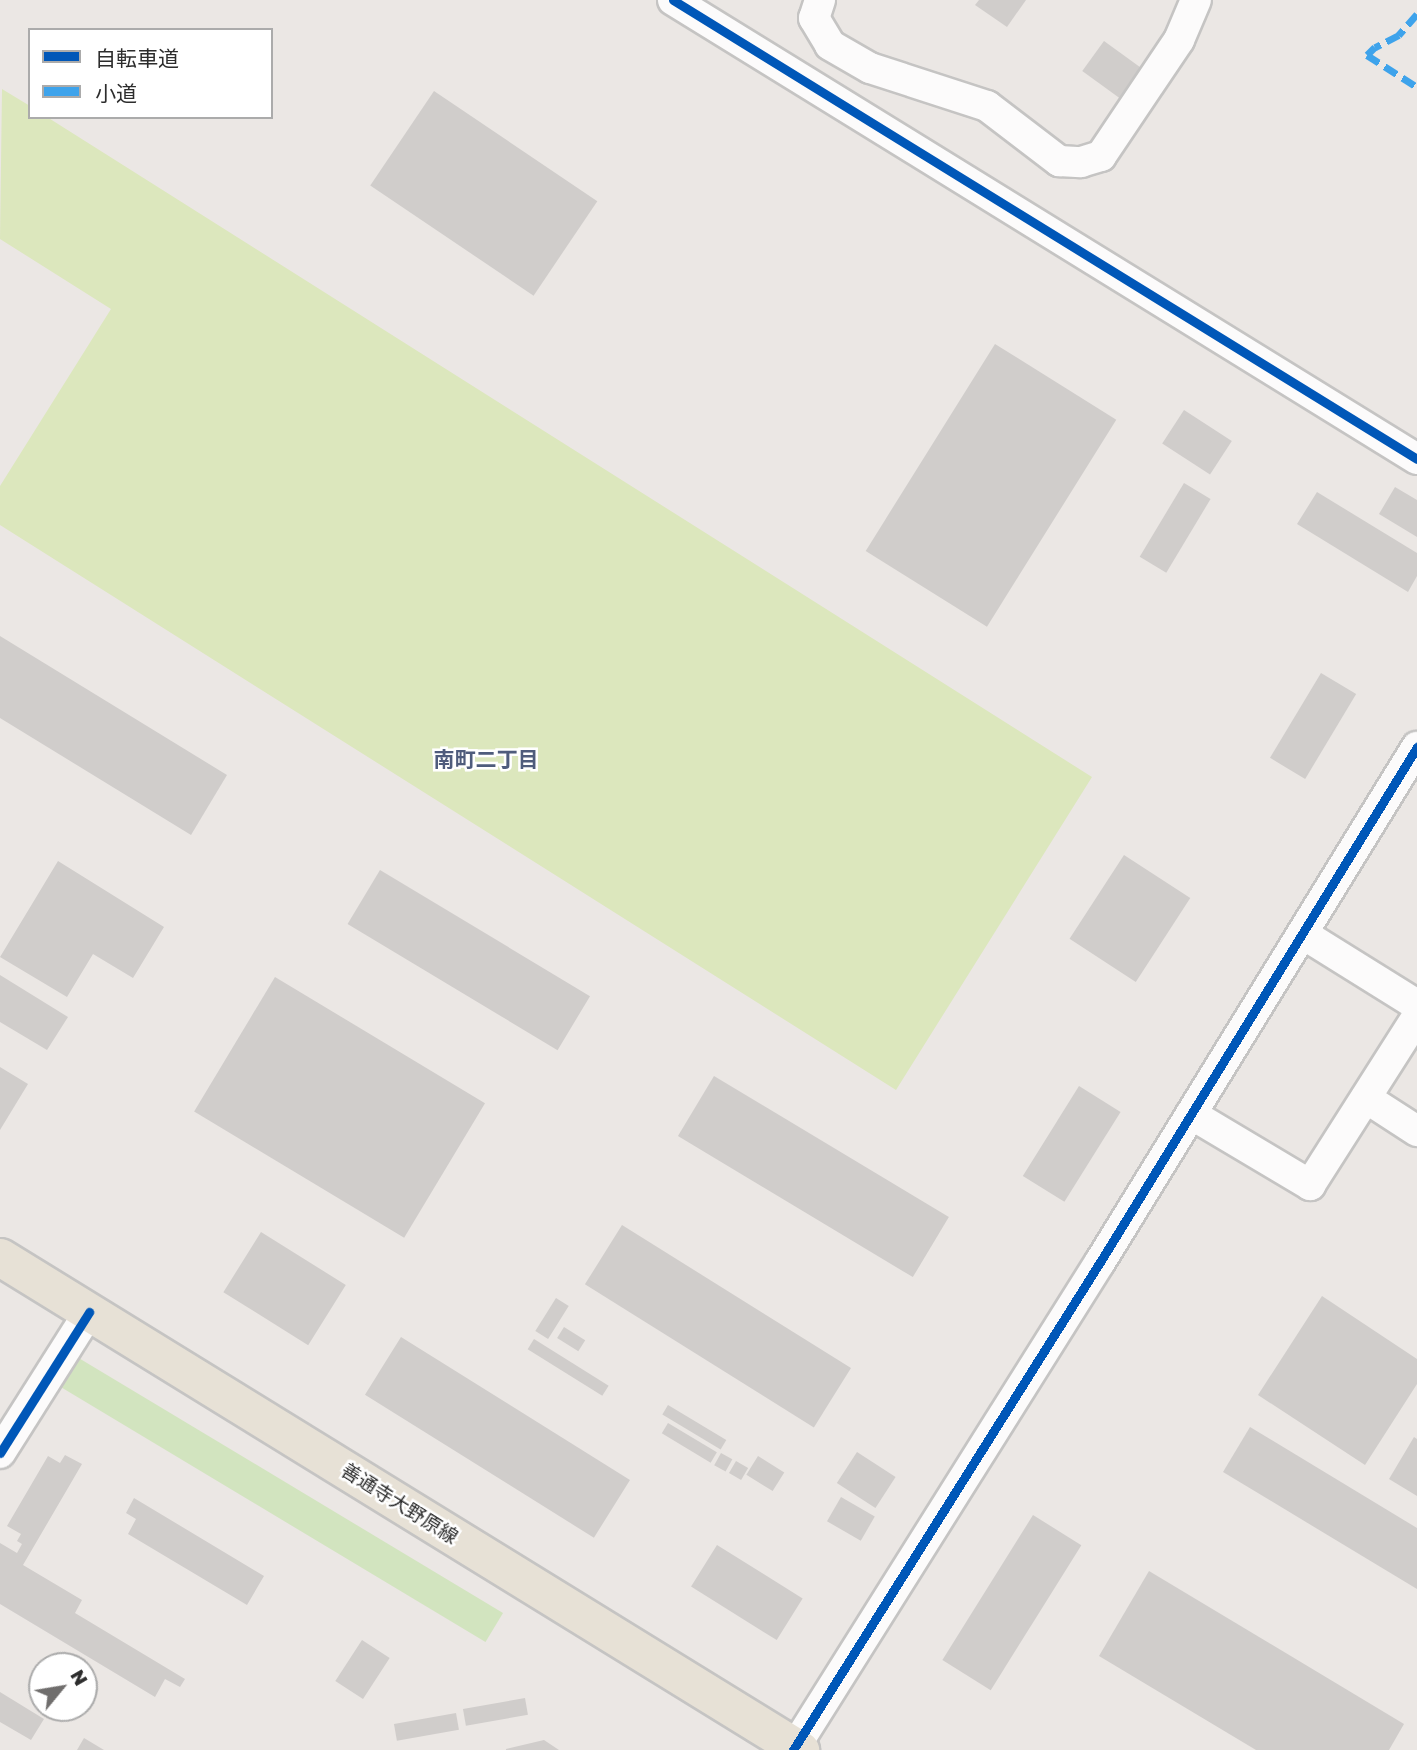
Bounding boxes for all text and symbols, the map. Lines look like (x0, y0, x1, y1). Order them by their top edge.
legend (28, 28, 273, 119)
text: 自転車道 (95, 45, 179, 71)
text: 小道 (95, 80, 137, 106)
district label: 南町二丁目 (434, 746, 538, 772)
street label: 善通寺大野原線 (338, 1458, 462, 1548)
north arrow (28, 1652, 98, 1722)
text: N (66, 1665, 93, 1689)

